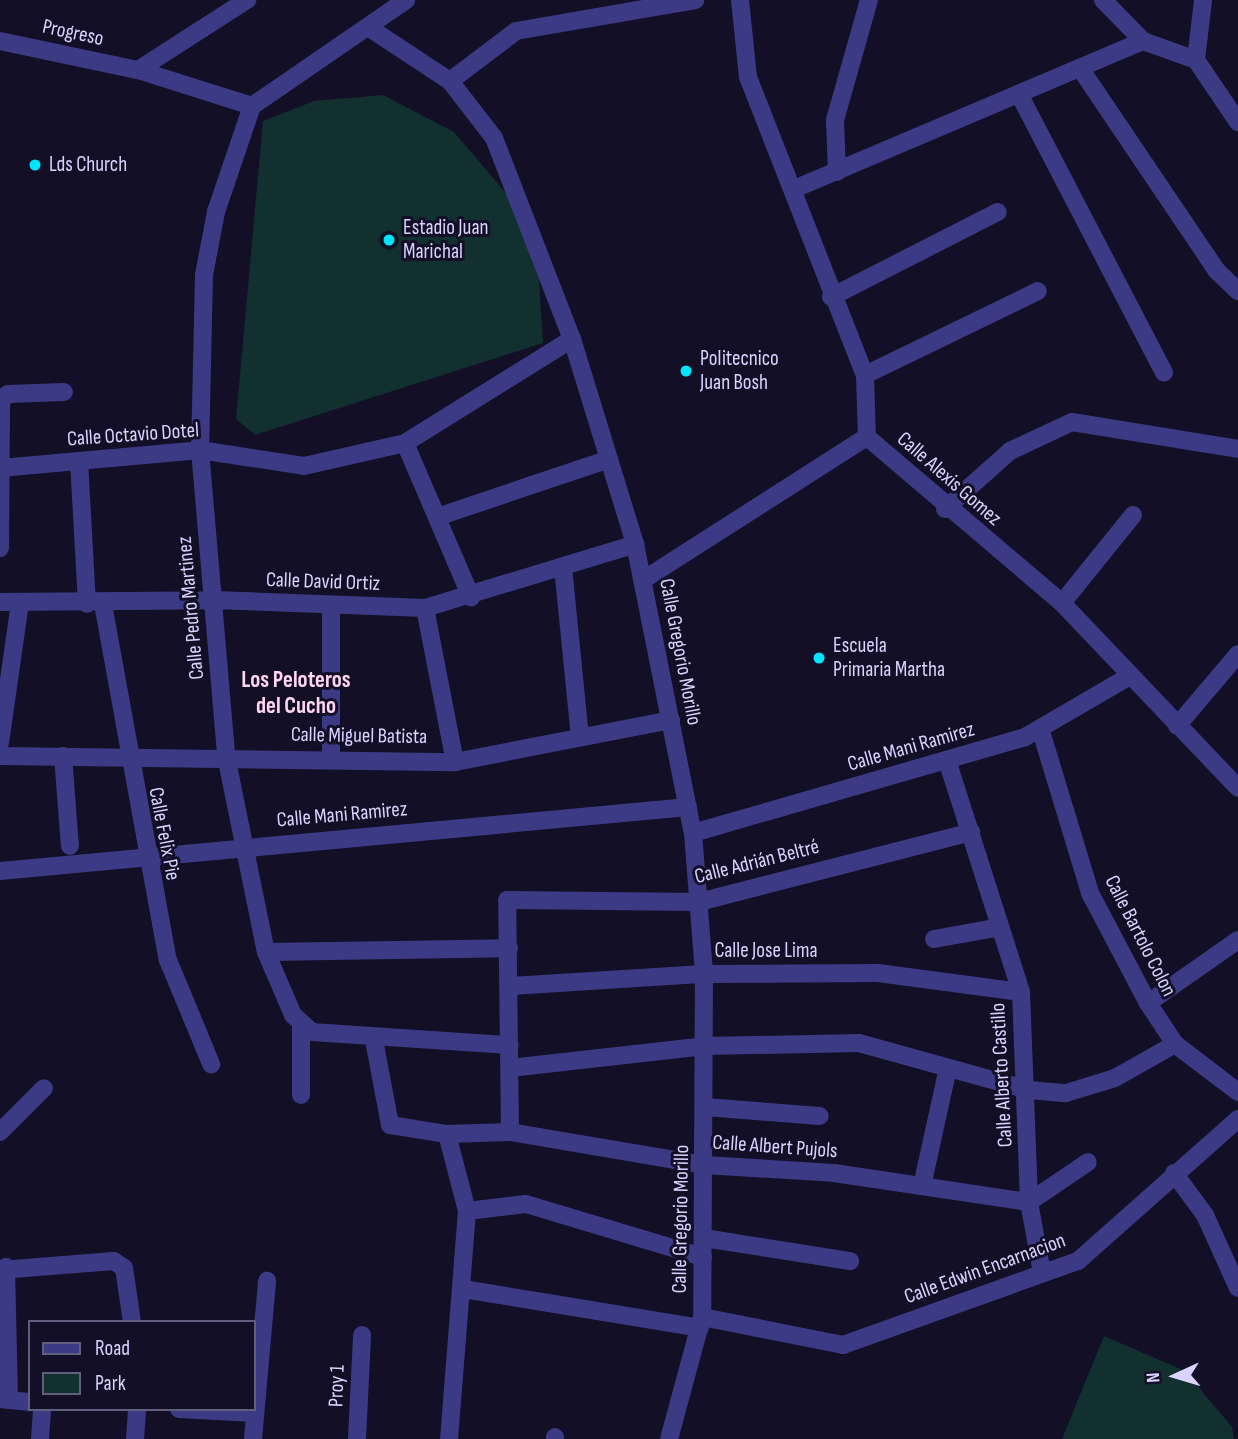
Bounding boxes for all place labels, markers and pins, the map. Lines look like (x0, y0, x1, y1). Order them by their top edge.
place label: Lds Church (49, 152, 127, 178)
marker: Lds Church (27, 157, 43, 173)
place label: Estadio Juan Marichal (403, 215, 488, 265)
marker: Estadio Juan Marichal (381, 232, 397, 248)
place label: Politecnico Juan Bosh (700, 346, 779, 396)
marker: Politecnico Juan Bosh (678, 363, 694, 379)
place label: Escuela Primaria Martha (833, 633, 945, 683)
marker: Escuela Primaria Martha (811, 650, 827, 666)

